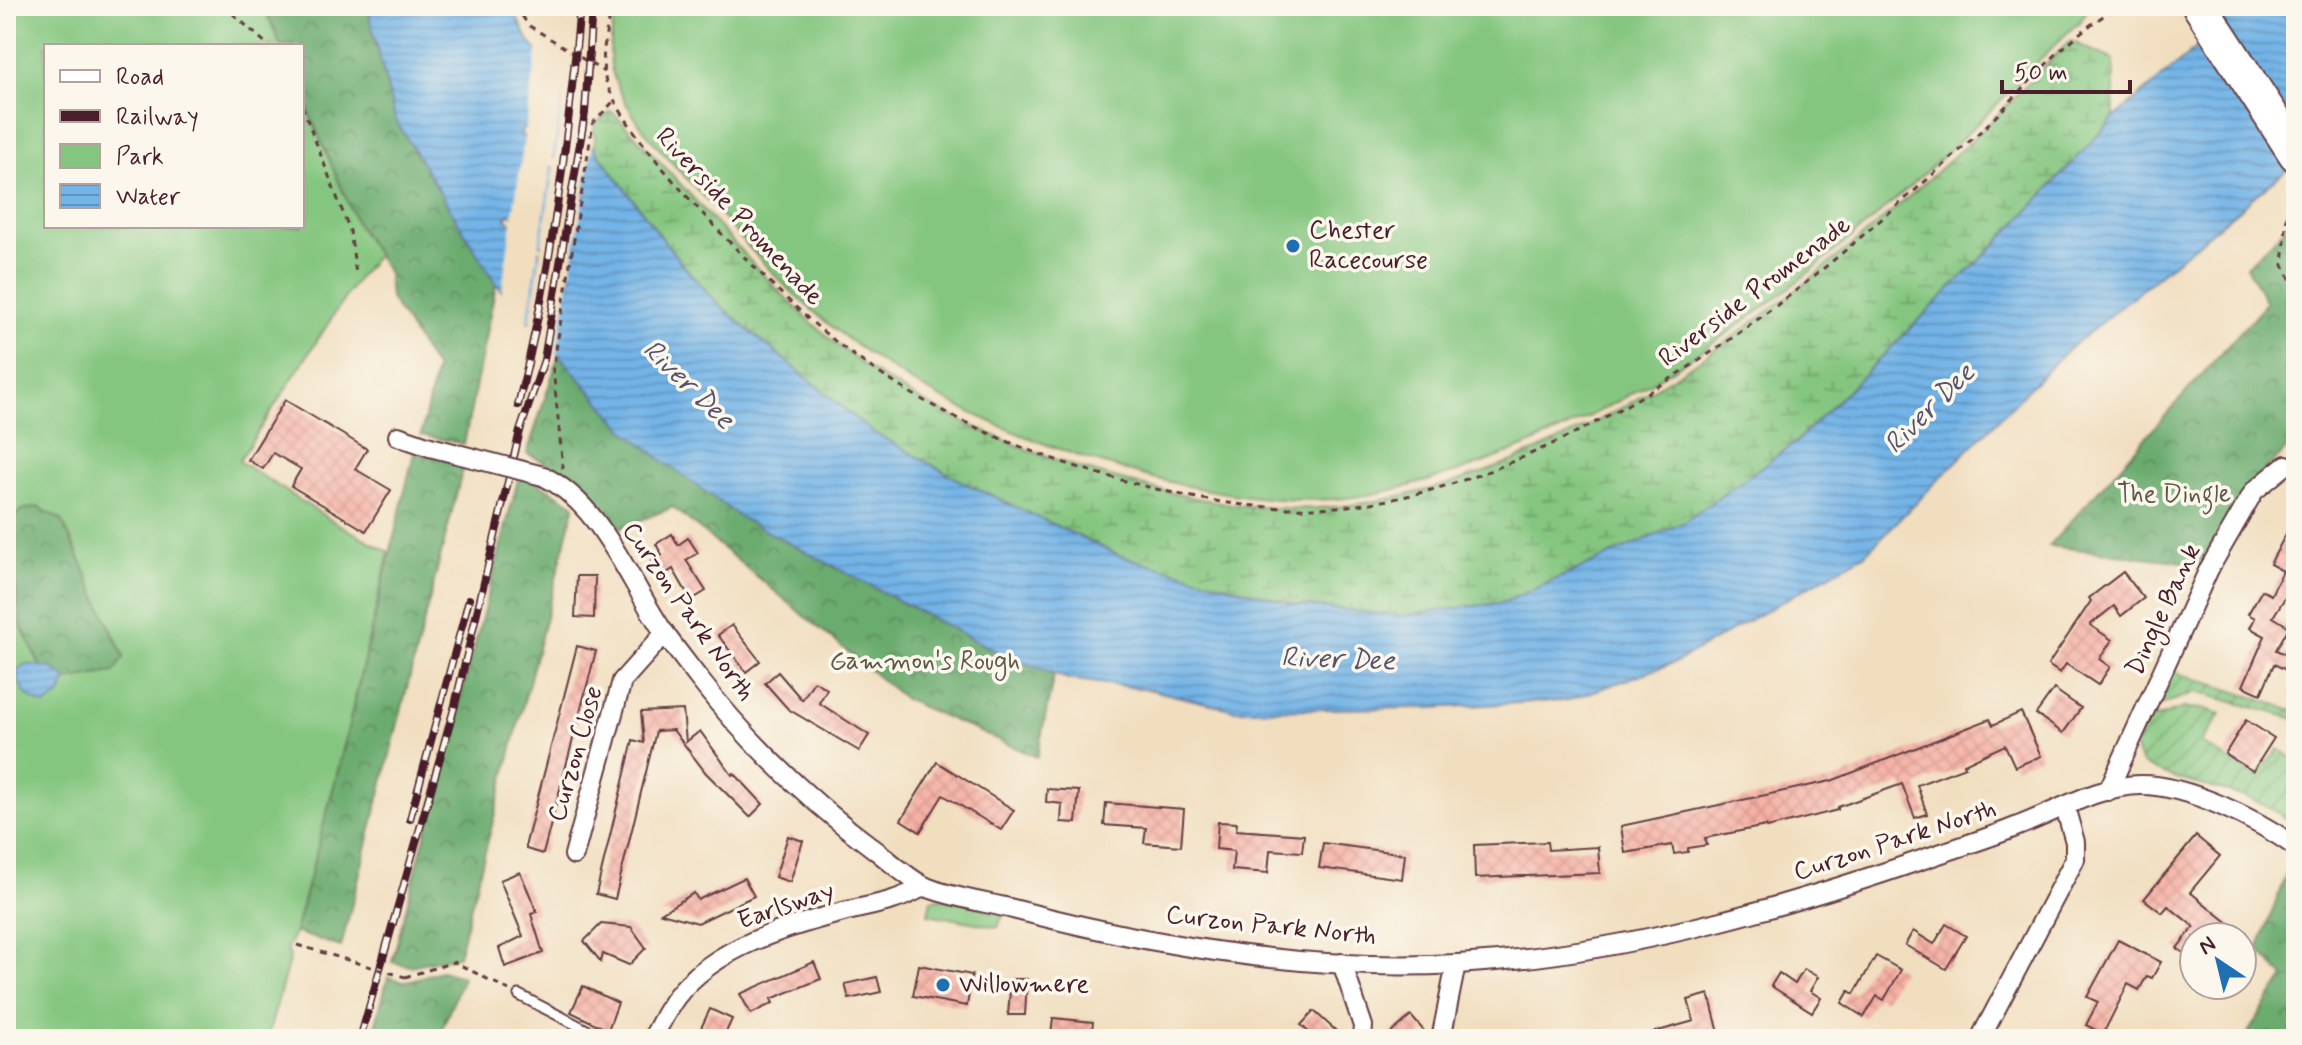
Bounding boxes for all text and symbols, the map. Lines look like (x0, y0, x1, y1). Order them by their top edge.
legend (44, 44, 304, 228)
scale bar (2002, 44, 2130, 94)
text: 50 m (2014, 58, 2068, 89)
text: Road (116, 62, 164, 93)
text: Railway (116, 102, 199, 133)
street label: Riverside Promenade (647, 120, 831, 314)
text: Park (116, 142, 164, 173)
text: Water (116, 182, 181, 213)
street label: Riverside Promenade (1652, 209, 1858, 375)
place label: Chester Racecourse (1309, 214, 1428, 278)
marker: Chester Racecourse (1284, 237, 1302, 255)
water label: River Dee (634, 332, 743, 439)
water label: River Dee (1877, 355, 1984, 462)
park label: The Dingle (2117, 478, 2231, 515)
street label: Curzon Park North (613, 516, 763, 708)
street label: Dingle Bank (2119, 539, 2211, 682)
water label: River Dee (1280, 640, 1397, 681)
park label: Gammon's Rough (830, 645, 1020, 681)
street label: Curzon Close (540, 682, 612, 826)
street label: Curzon Park North (1789, 792, 2001, 890)
street label: Earlsway (733, 874, 839, 938)
street label: Curzon Park North (1164, 898, 1378, 954)
north arrow (2178, 921, 2258, 1001)
text: N (2194, 931, 2222, 962)
place label: Willowmere (959, 968, 1089, 1002)
marker: Willowmere (934, 976, 952, 994)

